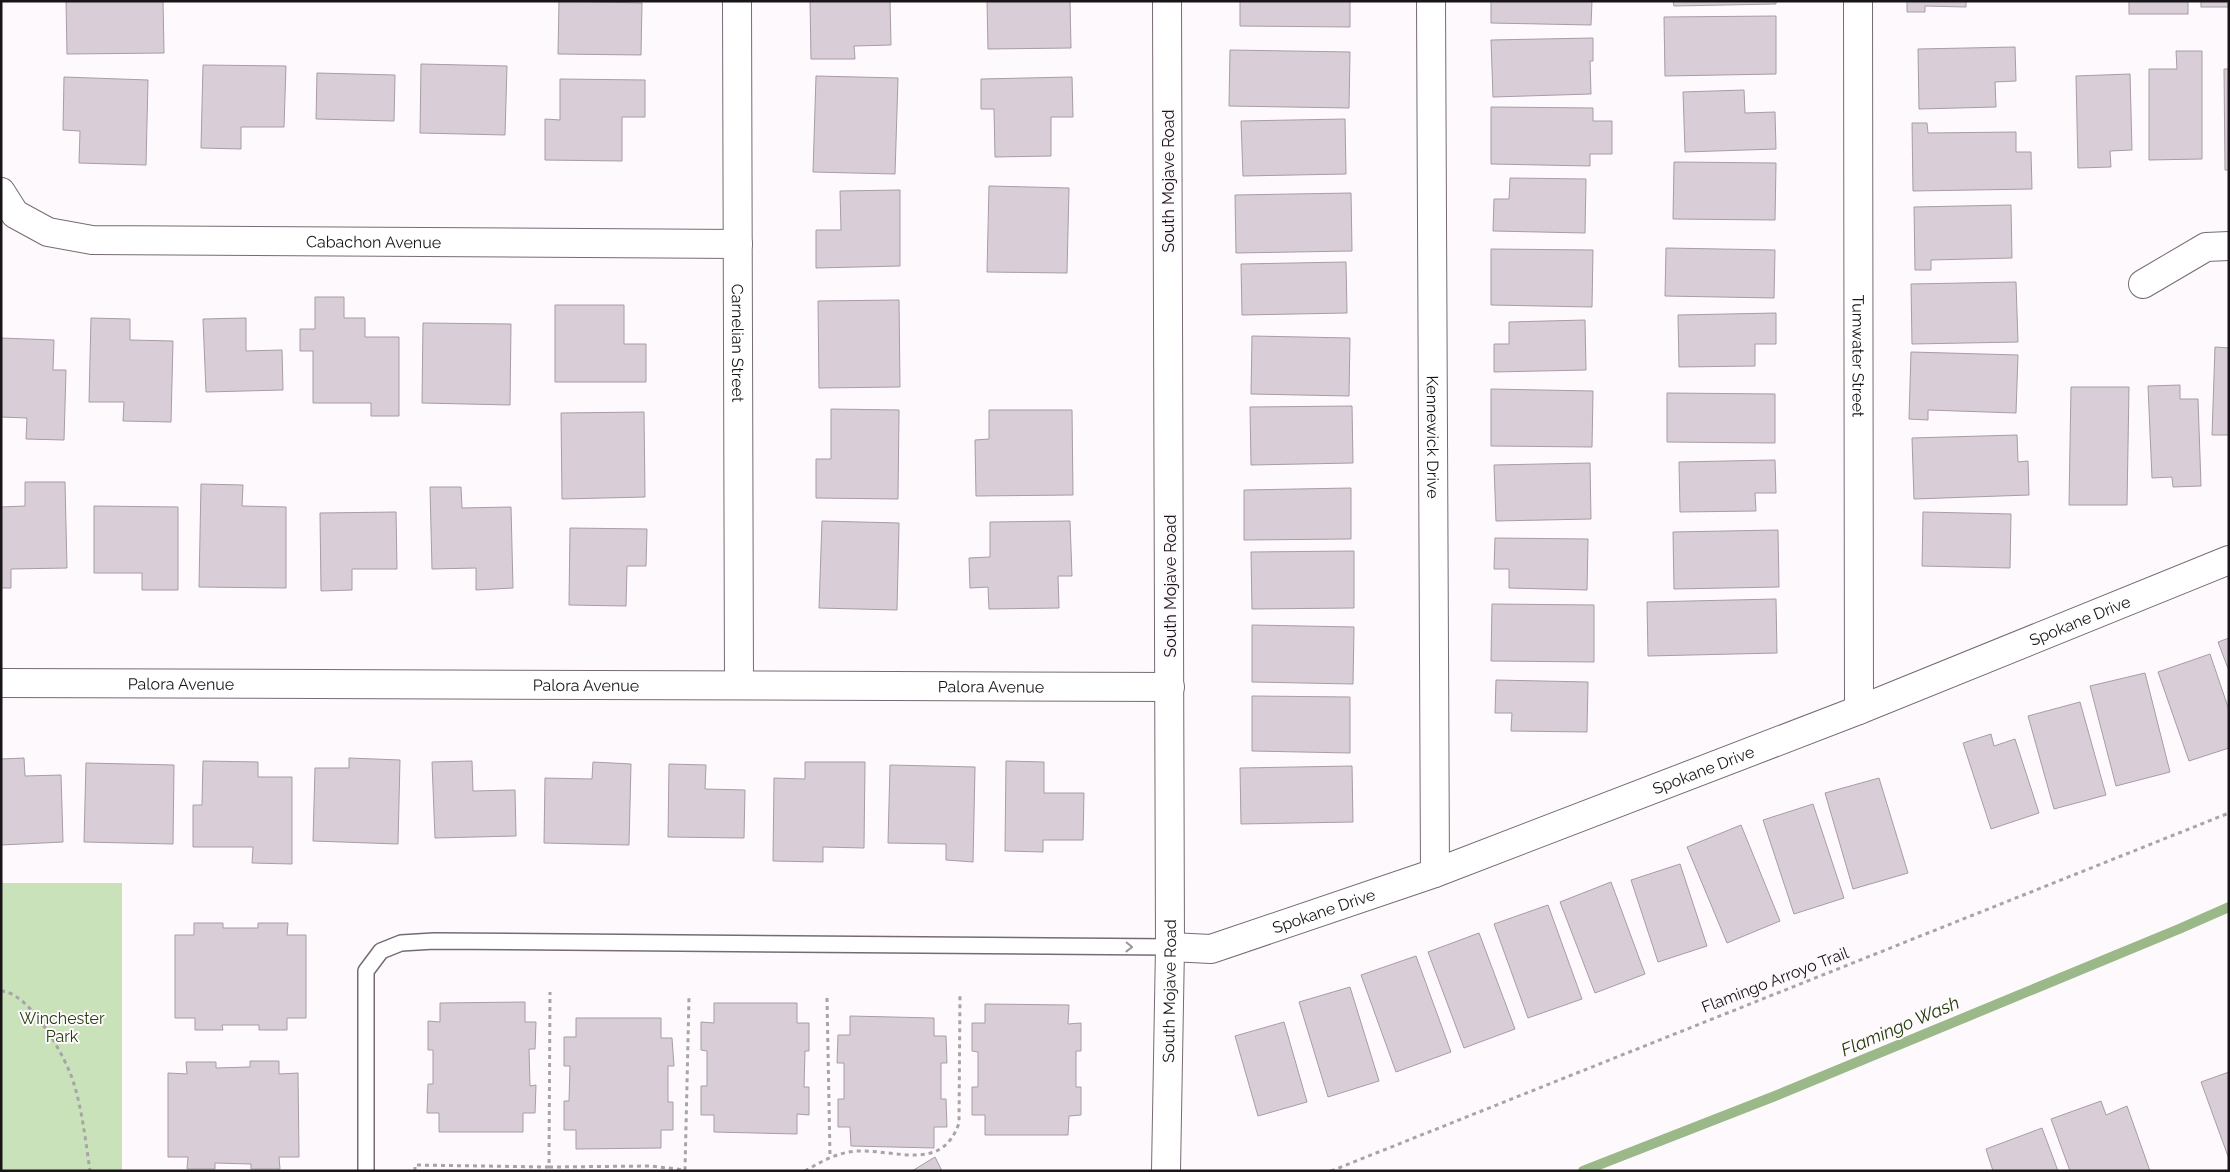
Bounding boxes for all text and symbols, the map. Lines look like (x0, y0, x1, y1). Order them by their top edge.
street label: South Mojave Road (1159, 109, 1178, 253)
street label: Cabachon Avenue (306, 232, 441, 252)
street label: Carnelian Street (728, 284, 748, 403)
street label: Tumwater Street (1849, 295, 1868, 418)
street label: Kennewick Drive (1423, 375, 1443, 499)
street label: South Mojave Road (1161, 514, 1180, 658)
street label: Spokane Drive (2026, 592, 2133, 649)
street label: Palora Avenue (128, 674, 234, 693)
street label: Palora Avenue (533, 675, 639, 695)
street label: Palora Avenue (938, 677, 1044, 696)
street label: Spokane Drive (1650, 742, 1757, 798)
street label: Spokane Drive (1270, 885, 1378, 937)
street label: South Mojave Road (1158, 919, 1180, 1063)
one-way arrow (1125, 941, 1133, 952)
street label: Flamingo Arroyo Trail (1699, 943, 1852, 1017)
water label: Flamingo Wash (1838, 992, 1962, 1060)
park label: Winchester Park (19, 1009, 105, 1046)

